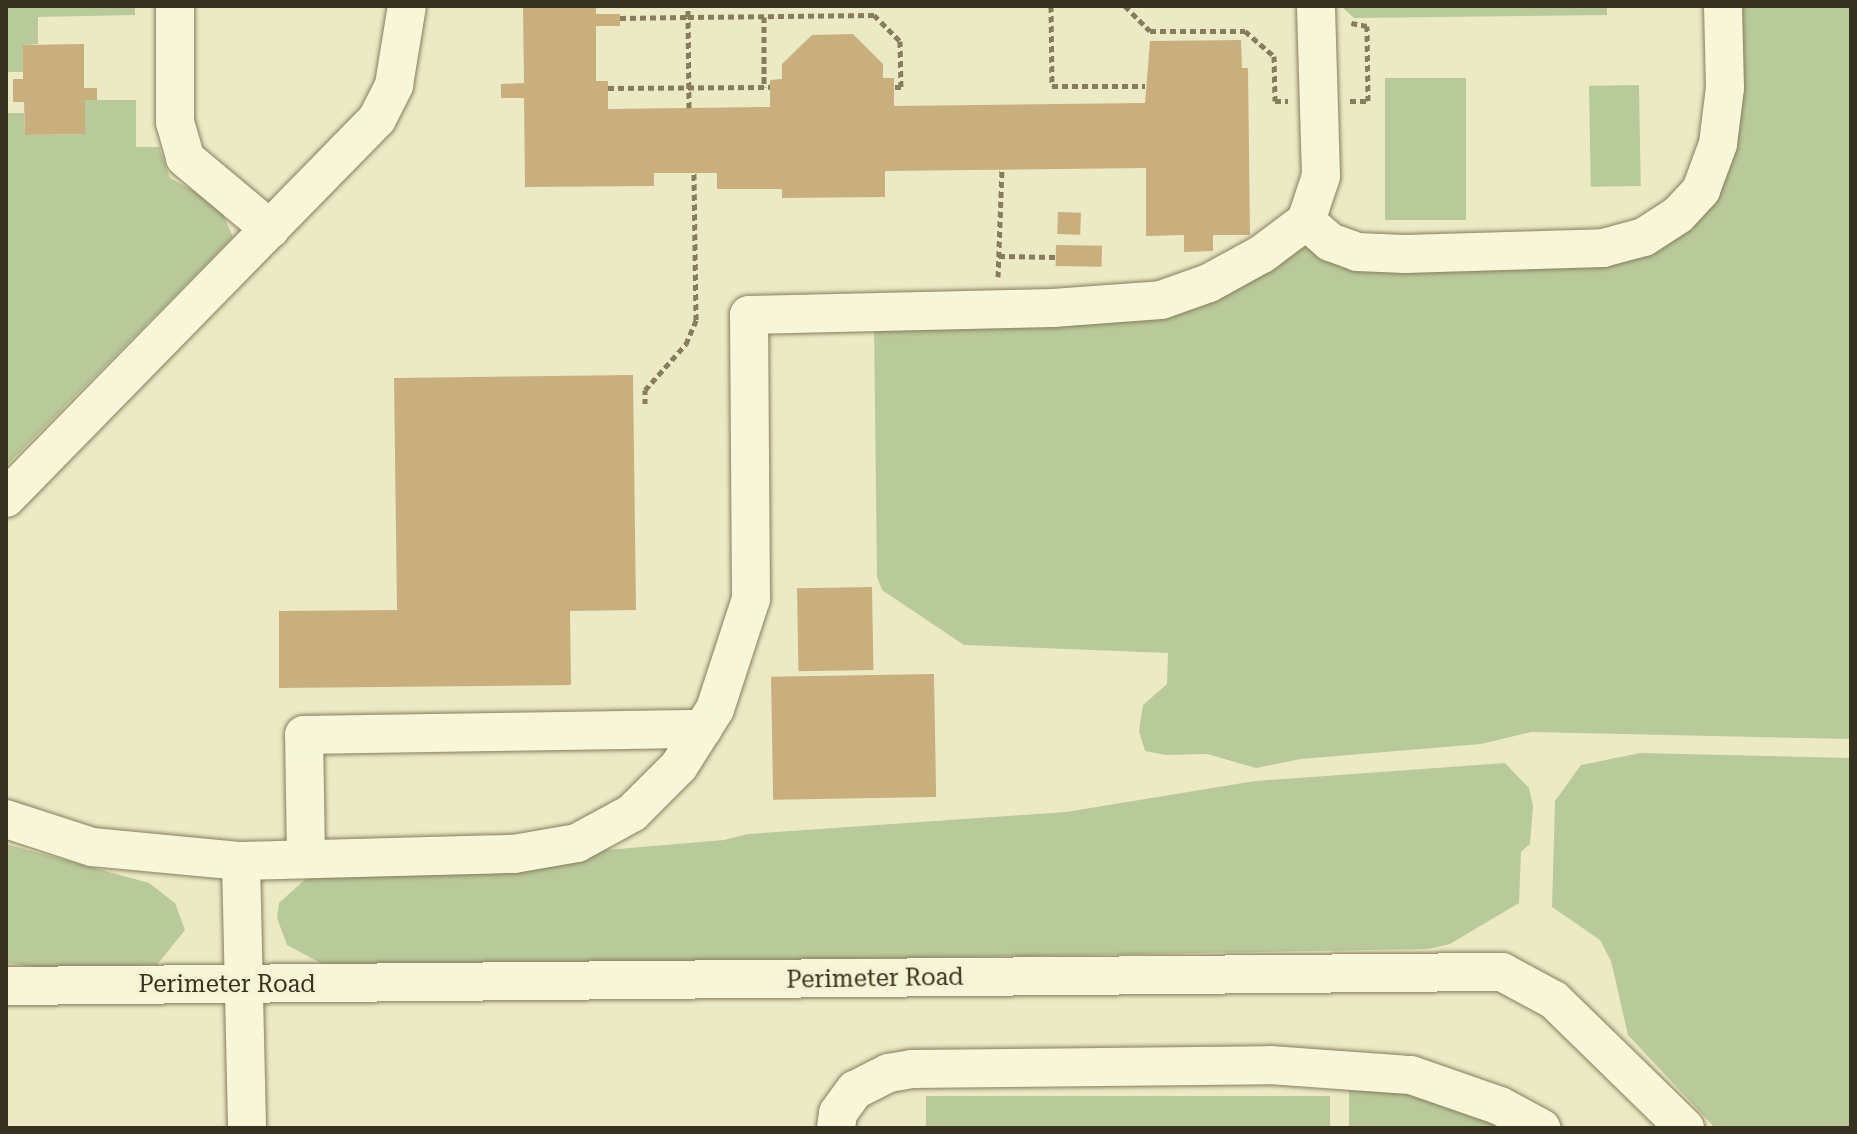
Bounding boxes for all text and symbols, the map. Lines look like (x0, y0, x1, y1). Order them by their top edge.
street label: Perimeter Road (786, 963, 964, 995)
street label: Perimeter Road (138, 971, 316, 999)

